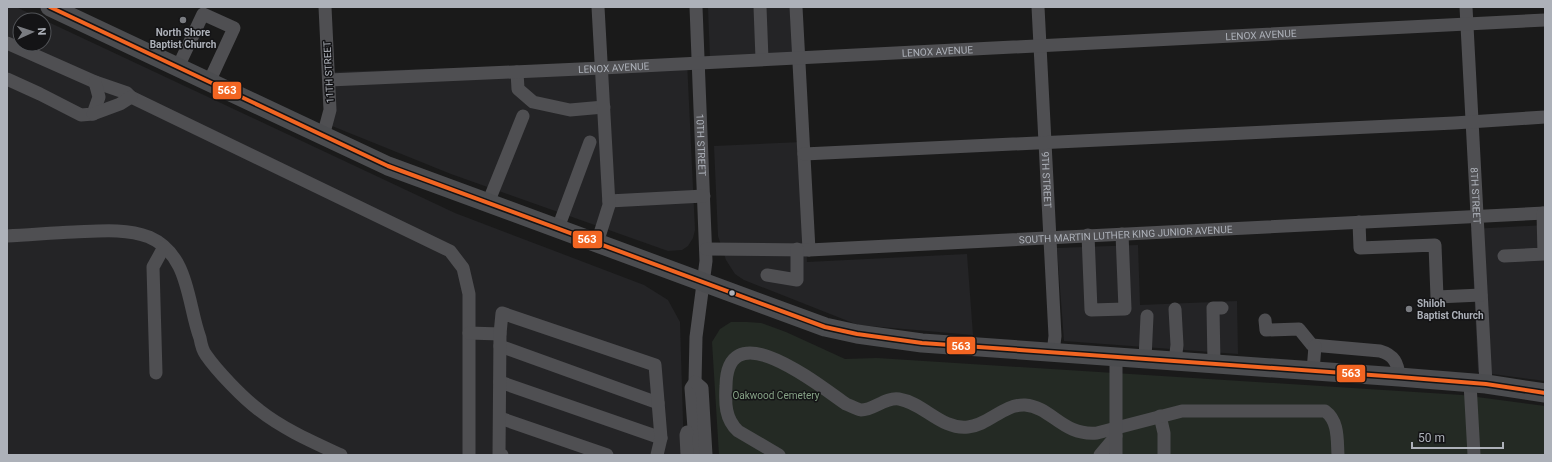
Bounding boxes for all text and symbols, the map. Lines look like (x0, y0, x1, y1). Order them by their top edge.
north arrow (12, 12, 52, 52)
marker: North Shore Baptist Church (178, 15, 188, 25)
text: N (35, 27, 48, 36)
place label: North Shore Baptist Church (150, 27, 217, 50)
street label: LENOX AVENUE (1225, 28, 1297, 42)
street label: 11TH STREET (321, 41, 336, 103)
street label: LENOX AVENUE (901, 44, 973, 59)
street label: LENOX AVENUE (578, 61, 650, 75)
line badge: 563 (212, 81, 242, 100)
text: 563 (218, 84, 236, 97)
street label: 10TH STREET (694, 114, 708, 176)
street label: 9TH STREET (1039, 151, 1053, 208)
street label: 8TH STREET (1469, 167, 1483, 224)
street label: SOUTH MARTIN LUTHER KING JUNIOR AVENUE (1019, 224, 1233, 245)
line badge: 563 (572, 230, 603, 249)
text: 563 (578, 233, 596, 246)
unlabelled marker (727, 288, 737, 298)
place label: Shiloh Baptist Church (1417, 298, 1484, 321)
marker: Shiloh Baptist Church (1404, 304, 1414, 314)
line badge: 563 (946, 336, 976, 355)
text: 563 (952, 340, 970, 353)
line badge: 563 (1336, 364, 1366, 383)
text: 563 (1342, 367, 1360, 380)
park label: Oakwood Cemetery (732, 390, 820, 401)
scale bar (1412, 424, 1503, 450)
text: 50 m (1418, 431, 1445, 445)

